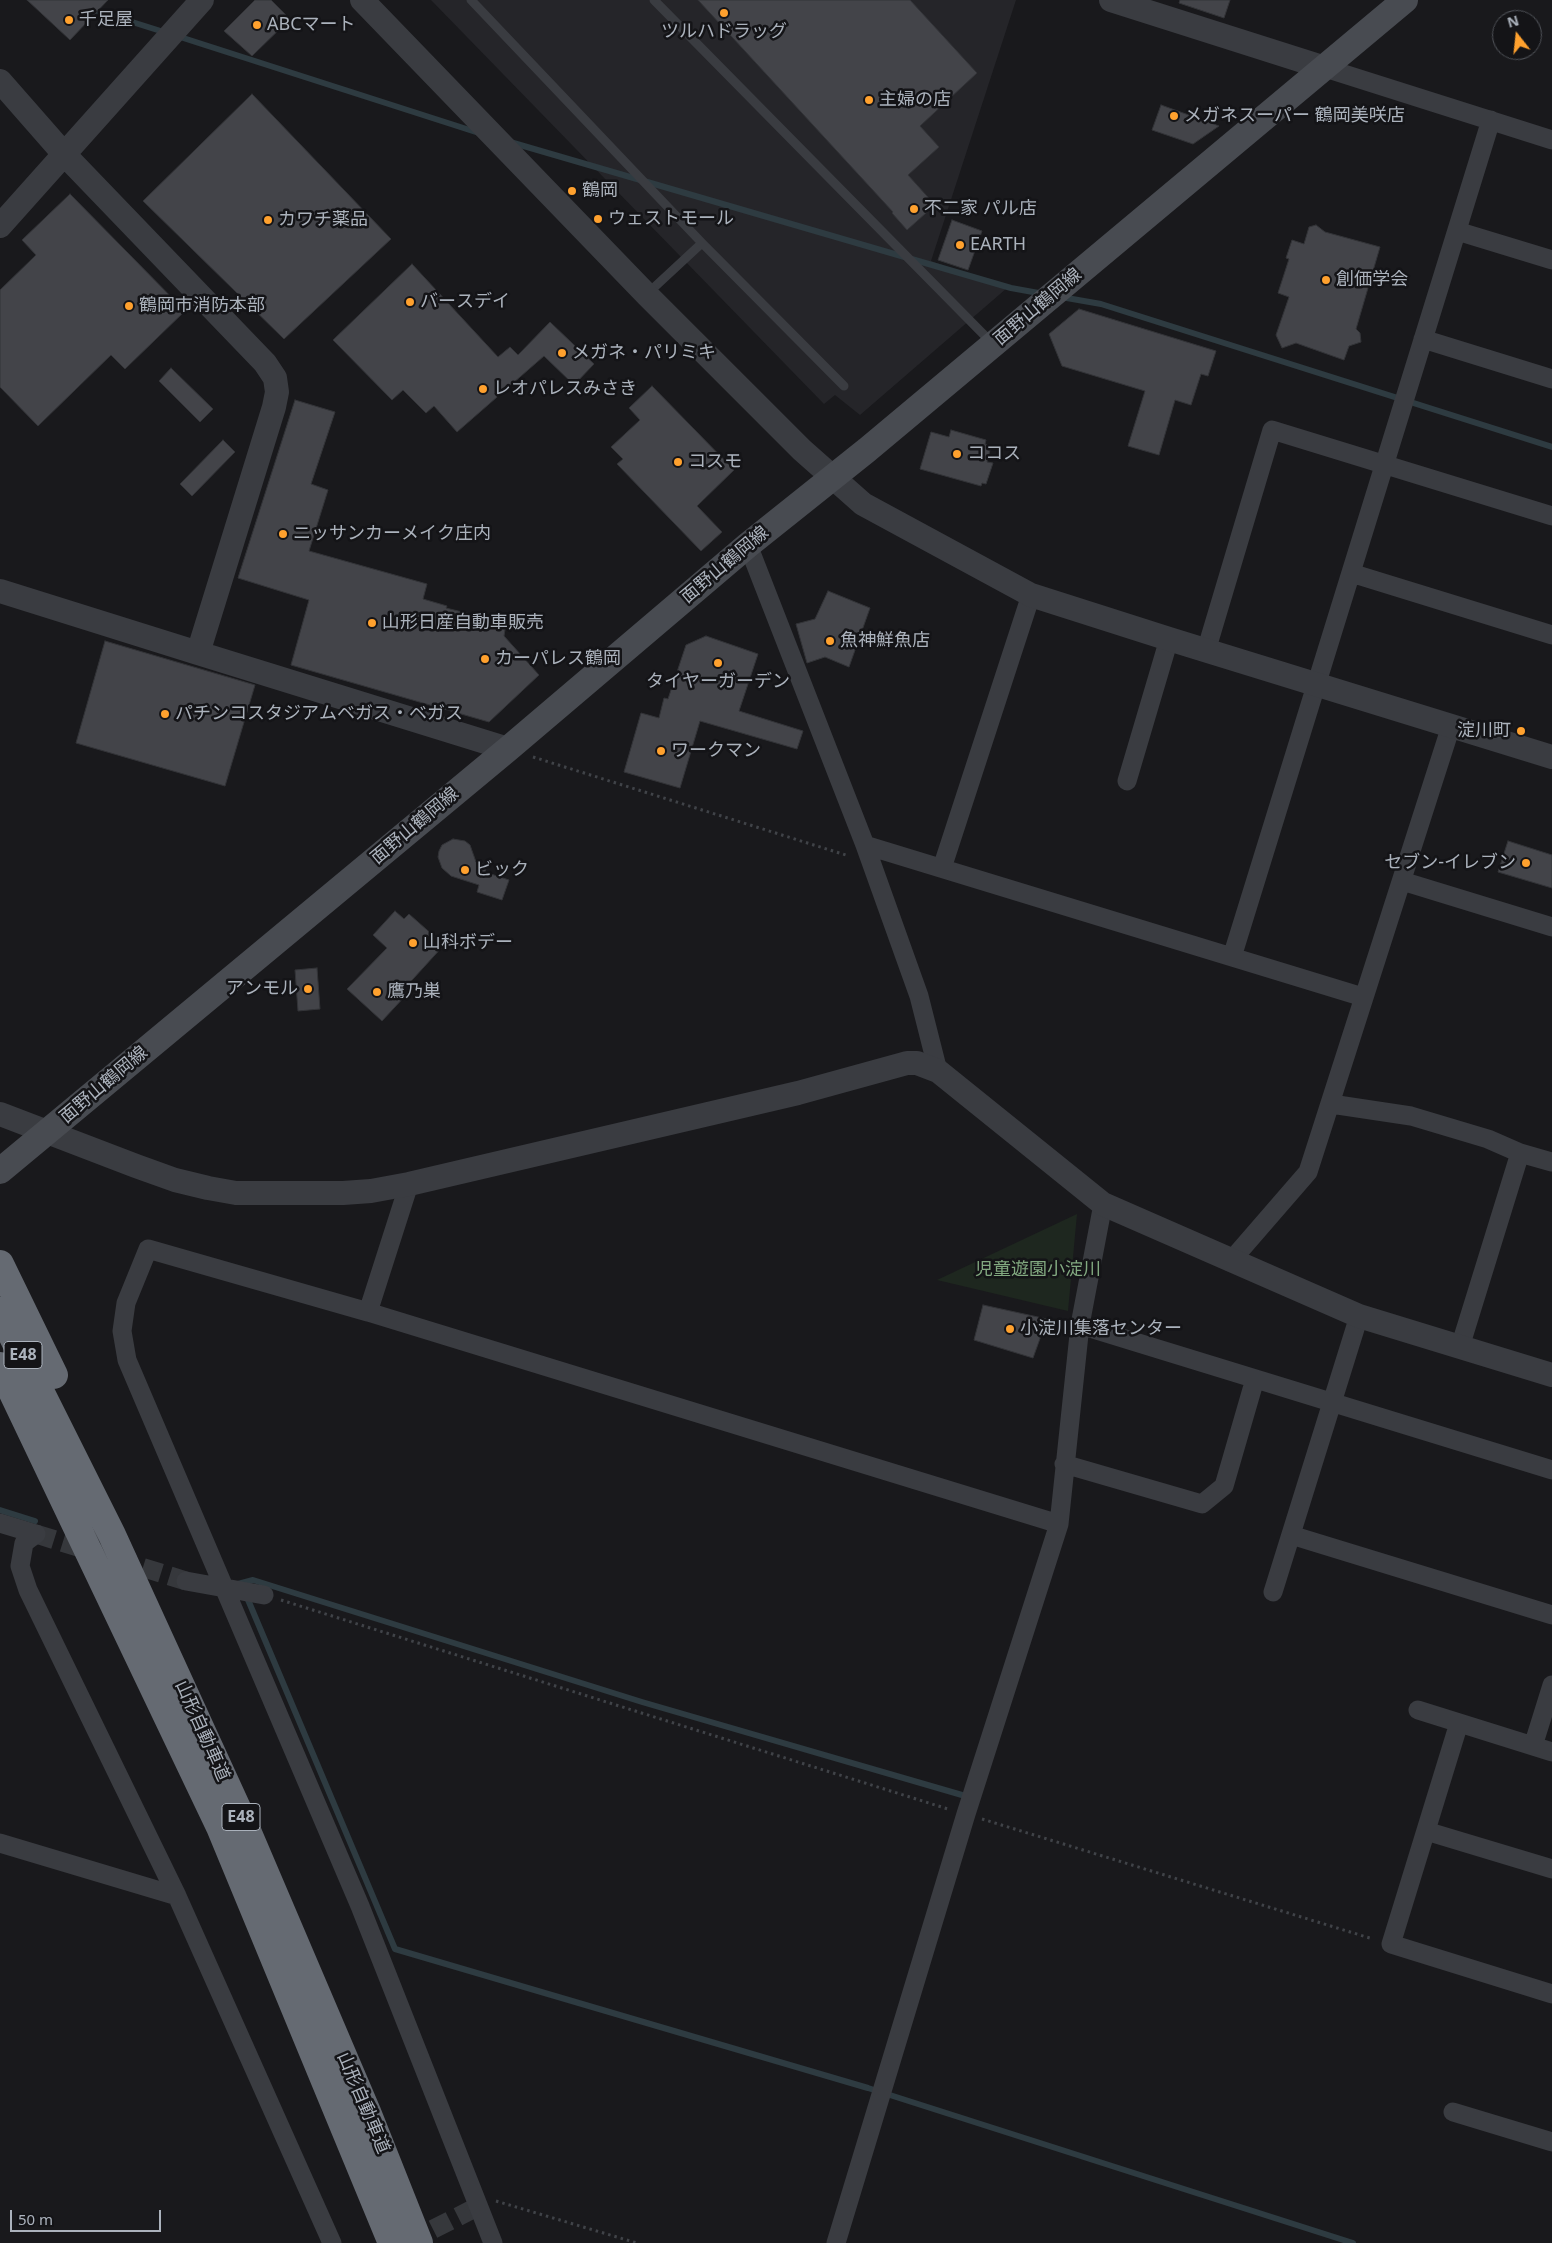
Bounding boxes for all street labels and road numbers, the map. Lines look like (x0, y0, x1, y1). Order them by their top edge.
street label: 面野山鶴岡線 (990, 264, 1086, 350)
street label: 面野山鶴岡線 (677, 522, 773, 608)
street label: 面野山鶴岡線 (367, 783, 463, 869)
street label: 面野山鶴岡線 (56, 1042, 152, 1128)
road number: E48 (4, 1342, 42, 1368)
street label: 山形自動車道 (170, 1677, 234, 1785)
road number: E48 (222, 1804, 260, 1830)
street label: 山形自動車道 (332, 2049, 394, 2157)

